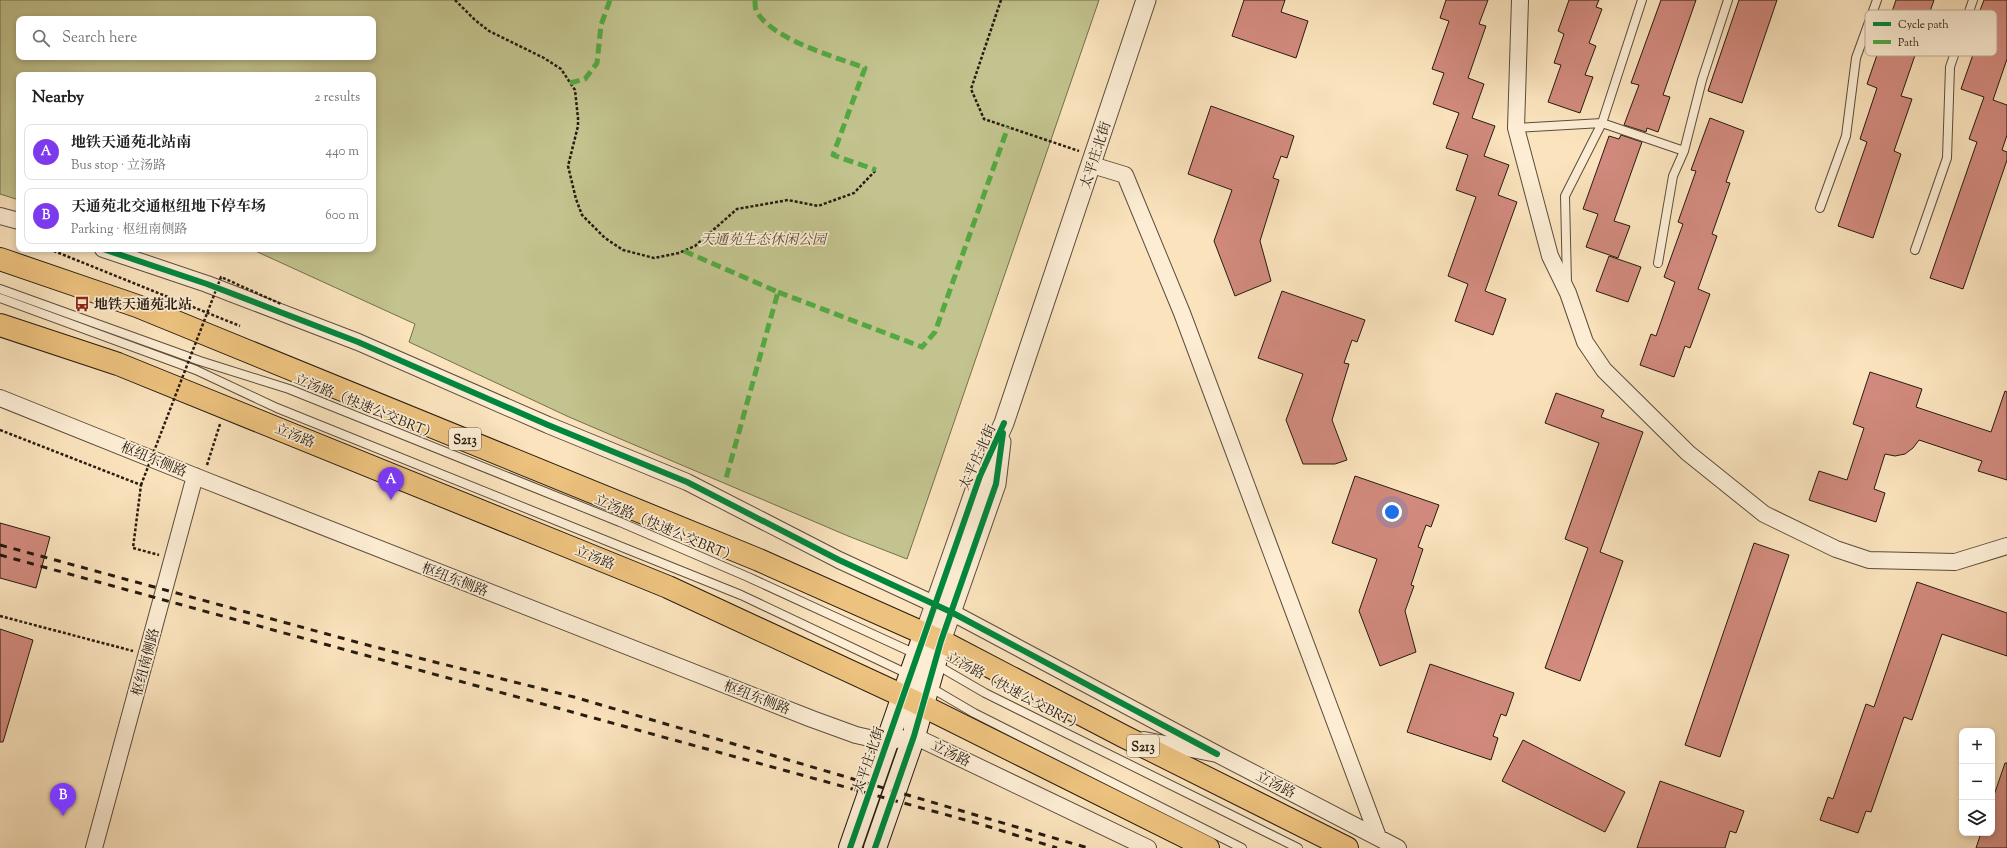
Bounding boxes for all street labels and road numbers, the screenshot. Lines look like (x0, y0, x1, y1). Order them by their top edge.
street label: 太平庄北街 (1077, 119, 1117, 192)
street label: 立汤路（快速公交BRT） (292, 369, 440, 443)
street label: 立汤路 (272, 419, 318, 451)
street label: 太平庄北街 (955, 422, 1002, 494)
road number: S213 (449, 428, 481, 450)
street label: 枢纽东侧路 (117, 438, 189, 483)
street label: 立汤路（快速公交BRT） (592, 490, 740, 566)
street label: 立汤路 (572, 541, 618, 573)
street label: 枢纽东侧路 (418, 559, 491, 603)
street label: 枢纽南侧路 (128, 626, 166, 699)
street label: 立汤路（快速公交BRT） (942, 648, 1087, 738)
street label: 枢纽东侧路 (720, 677, 793, 721)
street label: 太平庄北街 (849, 724, 891, 797)
road number: S213 (1127, 735, 1159, 757)
street label: 立汤路 (927, 737, 973, 773)
street label: 立汤路 (1252, 767, 1298, 804)

